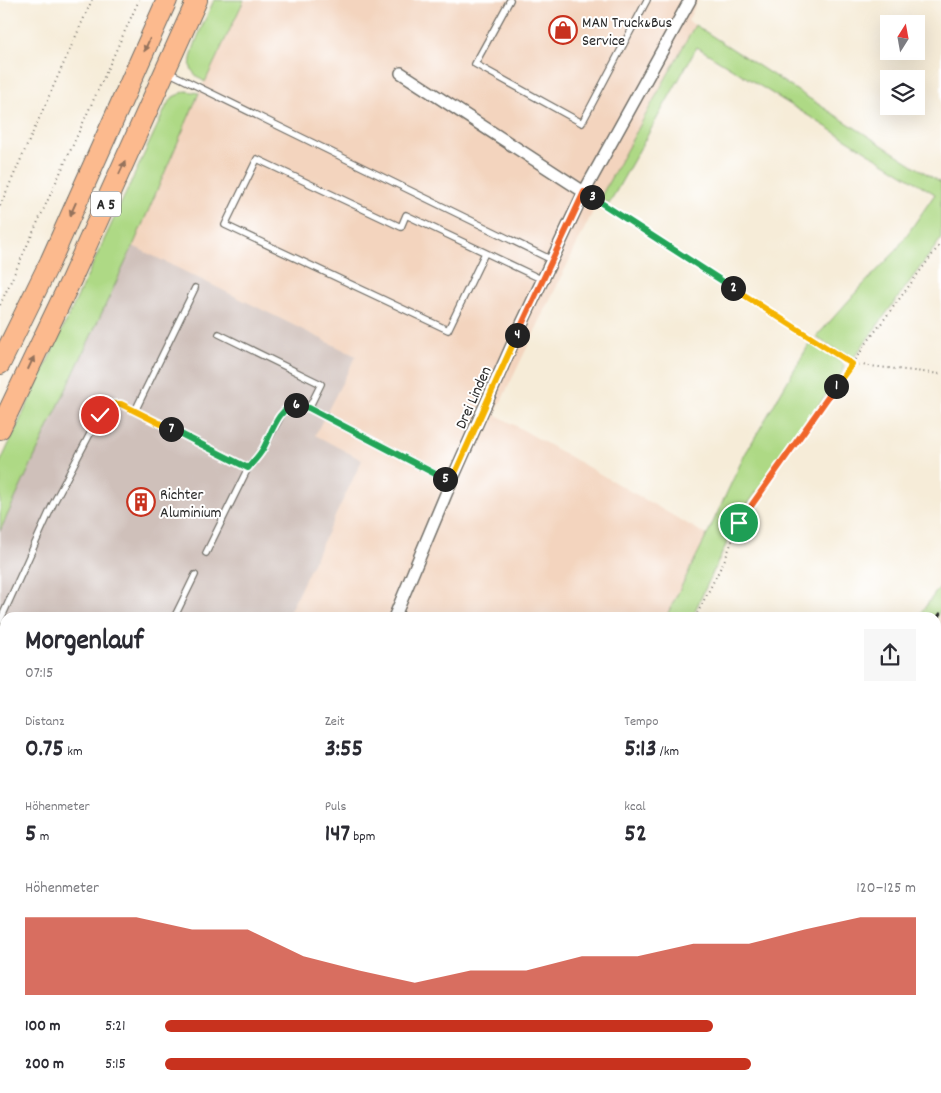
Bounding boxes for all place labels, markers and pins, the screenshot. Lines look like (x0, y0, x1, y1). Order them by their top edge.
place label: MAN Truck&Bus Service (582, 12, 672, 53)
shop icon: MAN Truck&Bus Service (548, 15, 578, 45)
pin: 3 (580, 184, 604, 210)
pin: 2 (720, 276, 746, 300)
pin: 4 (504, 322, 530, 348)
pin: 1 (824, 374, 848, 398)
pin: 6 (284, 392, 308, 418)
pin (79, 394, 121, 436)
pin: 7 (158, 416, 184, 442)
pin: 5 (432, 466, 458, 492)
place label: Richter Aluminium (160, 484, 222, 525)
building icon: Richter Aluminium (126, 487, 156, 517)
pin (718, 502, 760, 544)

